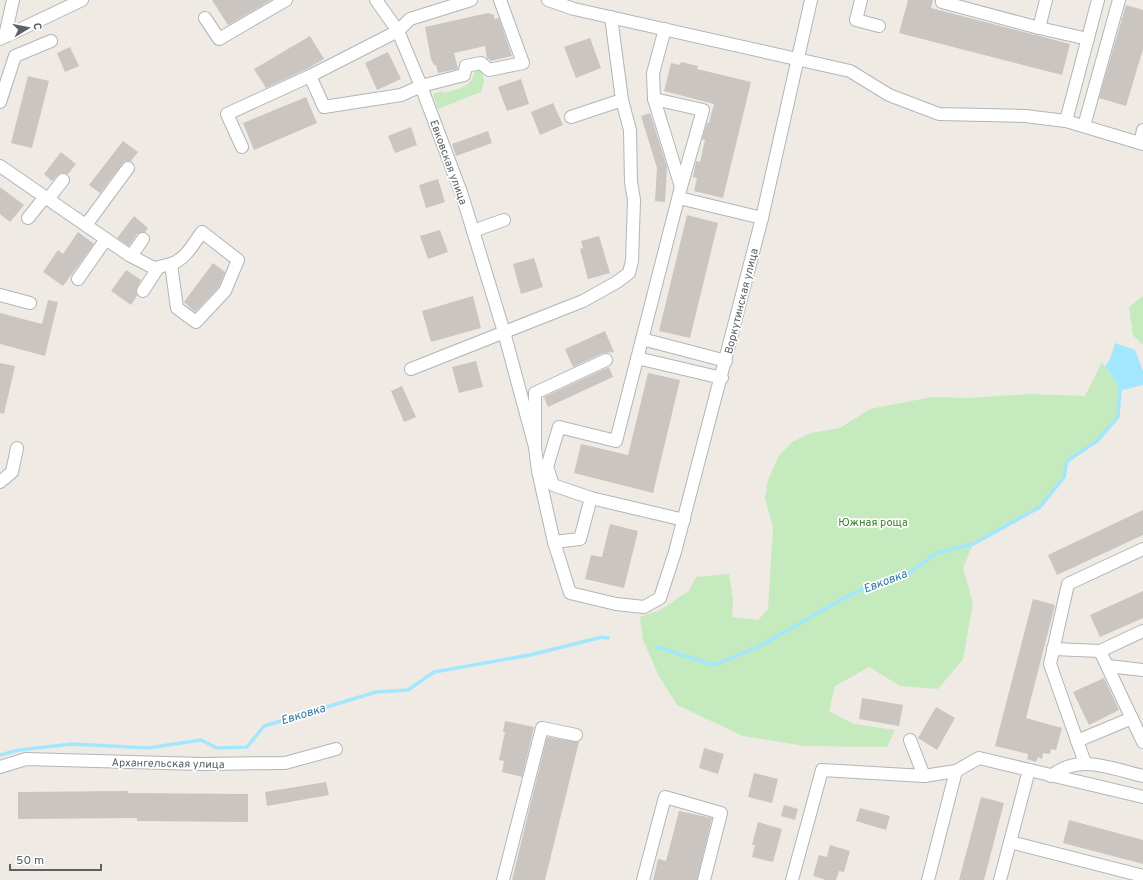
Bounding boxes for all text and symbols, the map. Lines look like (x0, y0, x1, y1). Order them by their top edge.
north arrow (8, 8, 48, 48)
text: С (29, 22, 44, 31)
street label: Евковская улица (426, 118, 470, 207)
street label: Воркутинская улица (722, 247, 762, 355)
park label: Южная роща (838, 516, 908, 530)
water label: Евковка (861, 566, 910, 598)
water label: Евковка (279, 700, 328, 729)
street label: Архангельская улица (111, 756, 225, 772)
scale bar (10, 846, 101, 872)
text: 50 m (16, 853, 44, 869)

